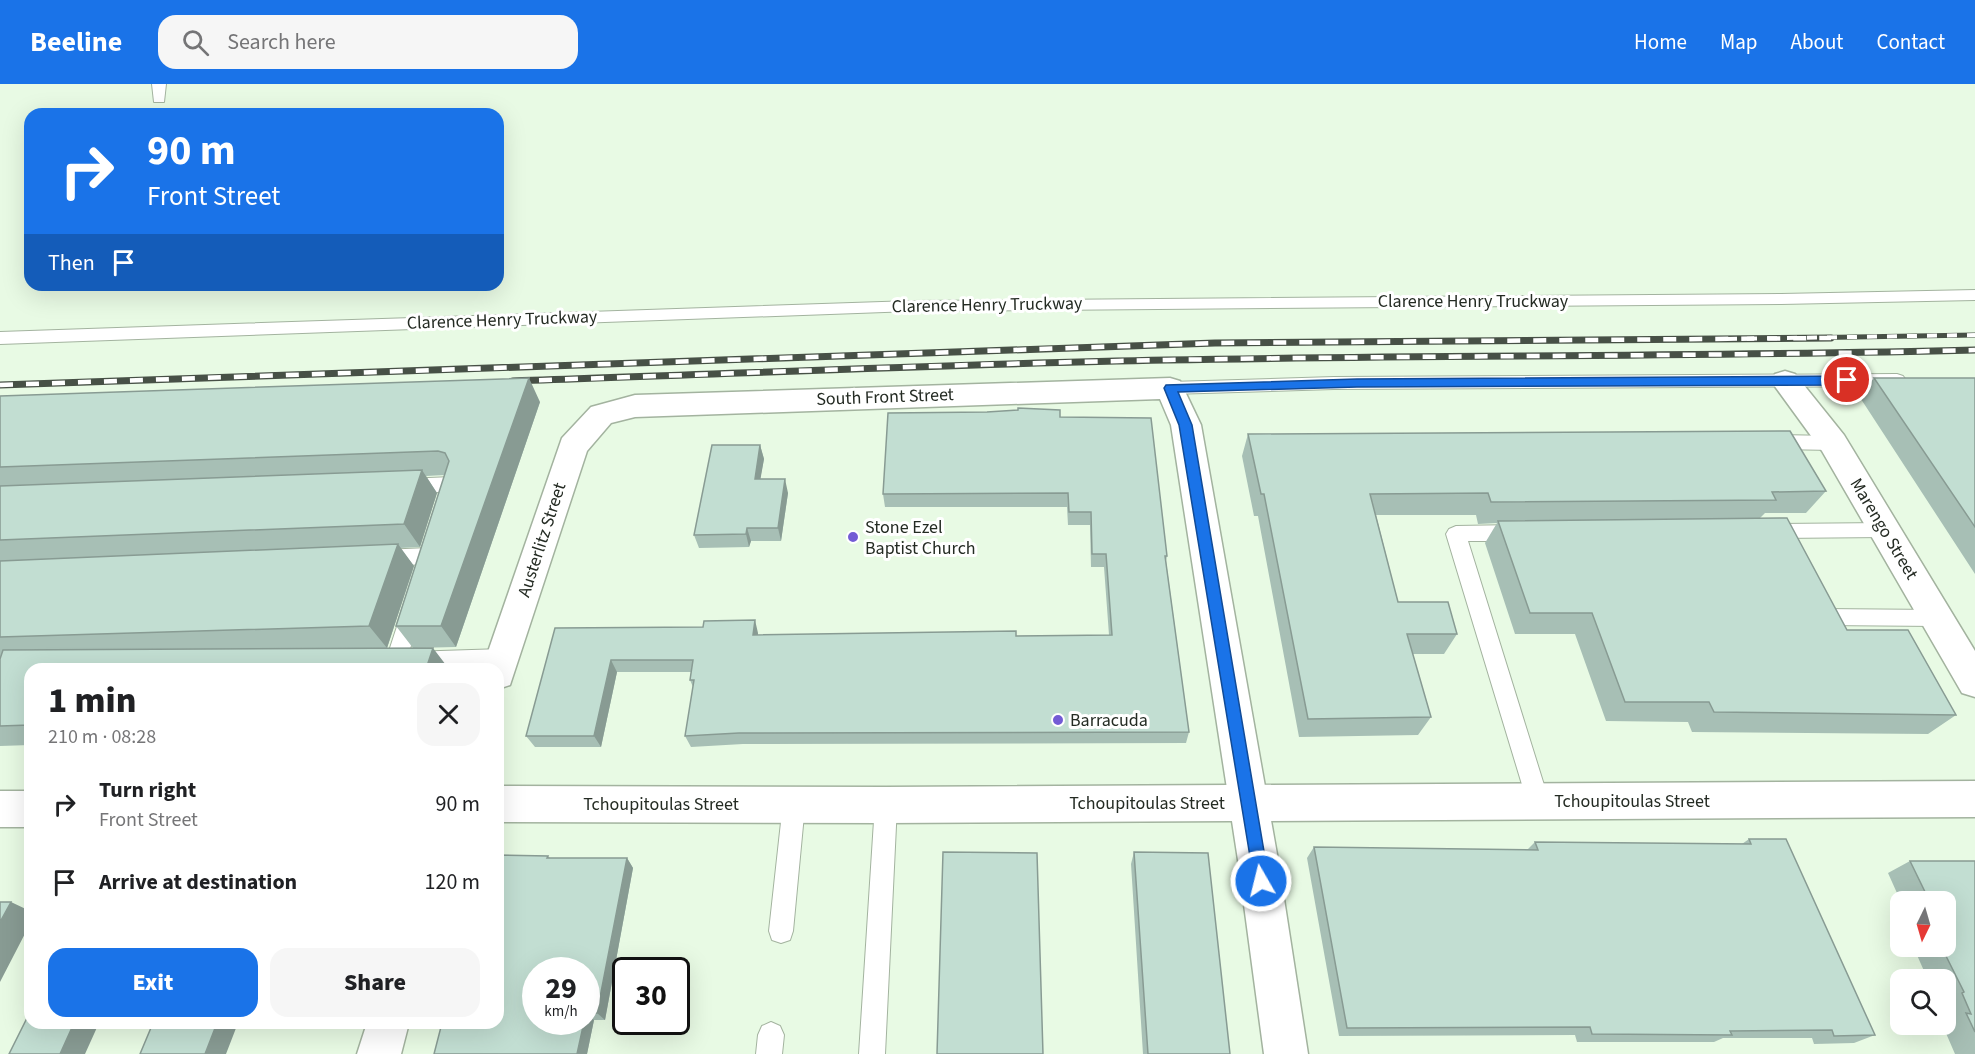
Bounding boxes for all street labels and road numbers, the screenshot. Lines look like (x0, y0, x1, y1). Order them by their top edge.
street label: Clarence Henry Truckway (1378, 289, 1569, 314)
street label: Clarence Henry Truckway (892, 291, 1083, 319)
street label: Clarence Henry Truckway (406, 304, 598, 336)
street label: South Front Street (816, 382, 954, 412)
street label: Marengo Street (1844, 474, 1924, 584)
street label: Austerlitz Street (512, 480, 572, 600)
street label: Tchoupitoulas Street (1554, 789, 1710, 814)
street label: Tchoupitoulas Street (1069, 791, 1225, 816)
street label: Tchoupitoulas Street (583, 792, 739, 817)

